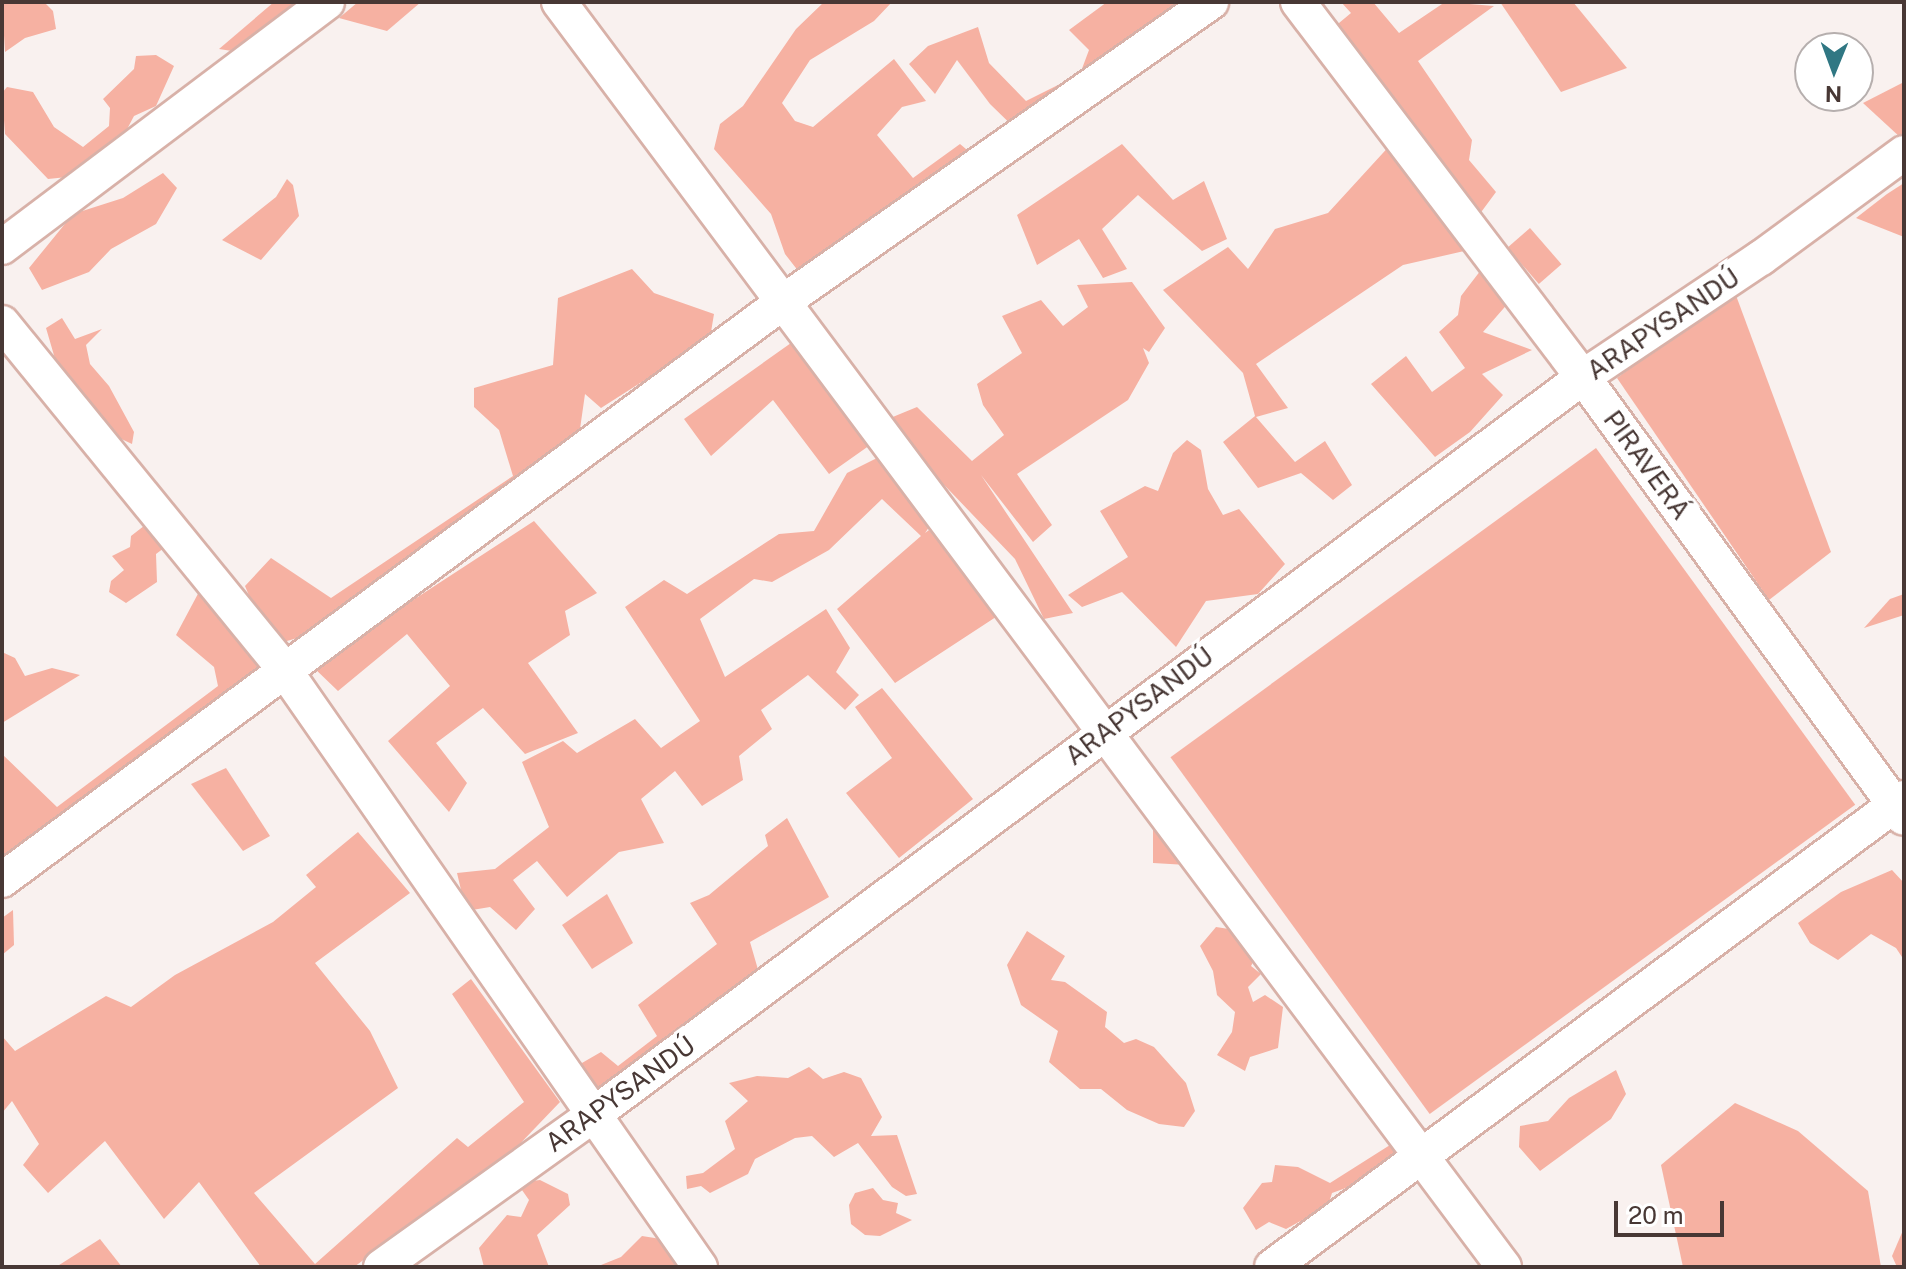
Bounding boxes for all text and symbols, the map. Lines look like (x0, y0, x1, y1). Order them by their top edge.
north arrow (1794, 32, 1874, 112)
text: N (1825, 81, 1842, 107)
street label: ARAPYSANDÚ (1581, 262, 1745, 386)
street label: PIRAVERÁ (1597, 404, 1697, 526)
street label: ARAPYSANDÚ (1059, 640, 1219, 772)
street label: ARAPYSANDÚ (539, 1029, 701, 1159)
scale bar (1618, 1185, 1728, 1235)
text: 20 m (1628, 1201, 1684, 1229)

